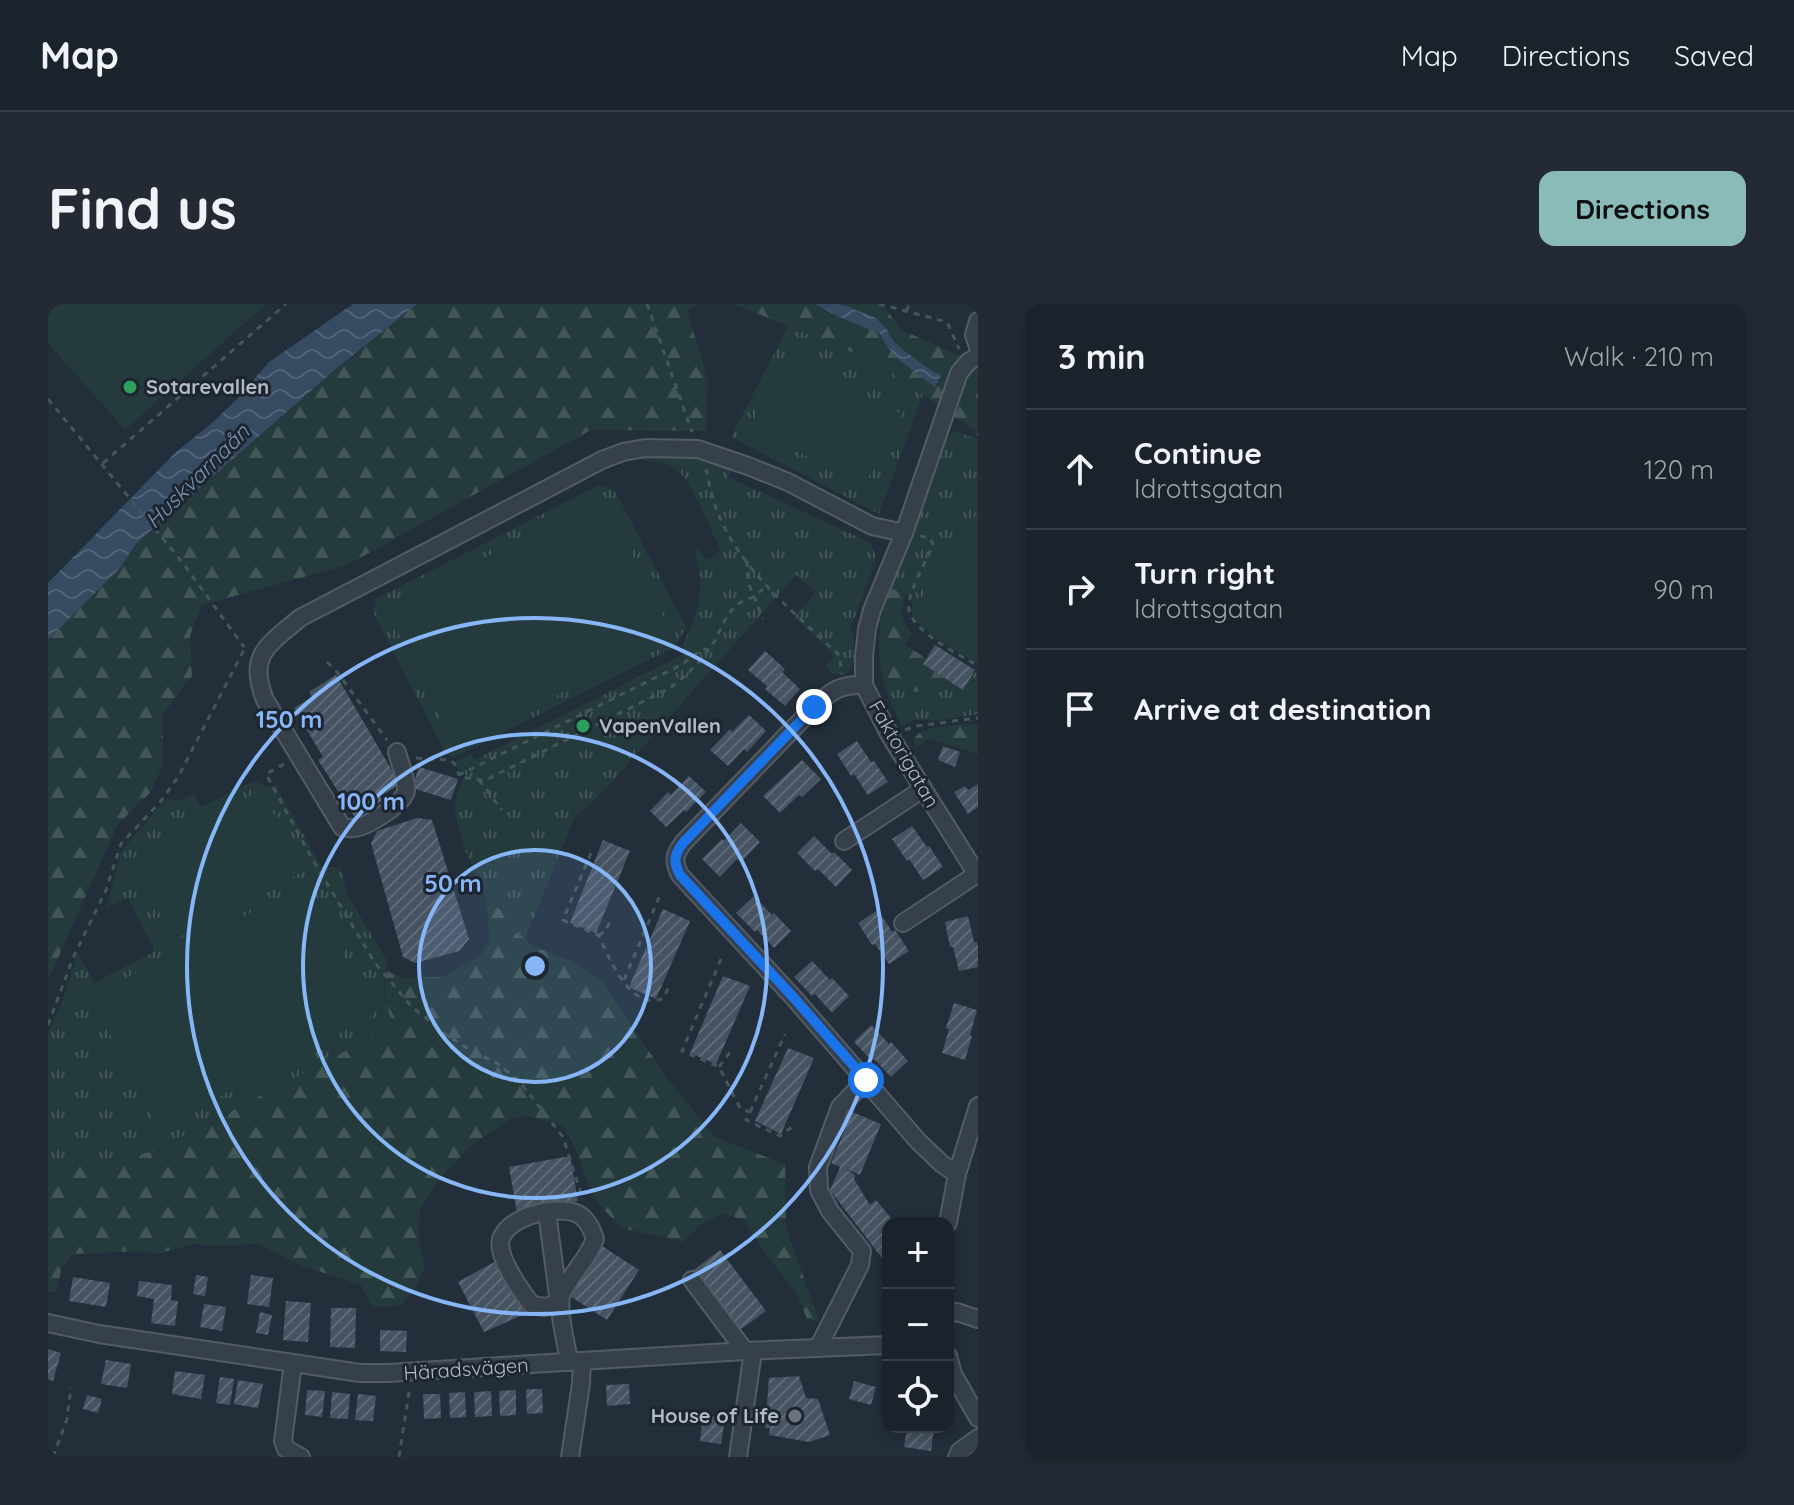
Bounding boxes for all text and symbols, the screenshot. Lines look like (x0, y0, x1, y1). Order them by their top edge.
text: Map (40, 31, 119, 79)
text: Map (1401, 38, 1458, 73)
text: Directions (1502, 38, 1630, 73)
text: Saved (1674, 38, 1754, 73)
button: Directions (1539, 171, 1746, 246)
text: Find us (48, 173, 237, 243)
text: 3 min (1058, 335, 1145, 378)
text: Walk · 210 m (1564, 340, 1714, 373)
place label: Sotarevallen (146, 374, 269, 399)
marker: Sotarevallen (121, 378, 139, 396)
water label: Huskvarnaån (139, 417, 256, 534)
text: Continue (1134, 434, 1262, 472)
icon: ahead (1058, 447, 1102, 491)
text: 120 m (1644, 453, 1714, 486)
text: Idrottsgatan (1134, 472, 1283, 505)
text: Turn right (1134, 554, 1275, 592)
icon: right (1058, 567, 1102, 611)
text: 90 m (1653, 573, 1714, 606)
text: Idrottsgatan (1134, 592, 1283, 625)
icon: arrive (1058, 687, 1102, 731)
route end (796, 689, 832, 725)
text: Arrive at destination (1134, 690, 1432, 728)
street label: Faktorigatan (864, 696, 945, 812)
text: 150 m (256, 704, 322, 734)
place label: VapenVallen (599, 713, 721, 738)
marker: VapenVallen (574, 717, 592, 735)
text: 100 m (337, 786, 405, 816)
text: 50 m (424, 868, 482, 898)
centre of rings (521, 952, 549, 980)
route start (848, 1062, 884, 1098)
map controls (882, 1217, 954, 1433)
button: + (882, 1217, 954, 1289)
button: − (882, 1289, 954, 1361)
street label: Häradsvägen (403, 1352, 529, 1385)
button: locate (882, 1361, 954, 1433)
place label: House of Life (651, 1403, 779, 1428)
marker: House of Life (786, 1407, 804, 1425)

